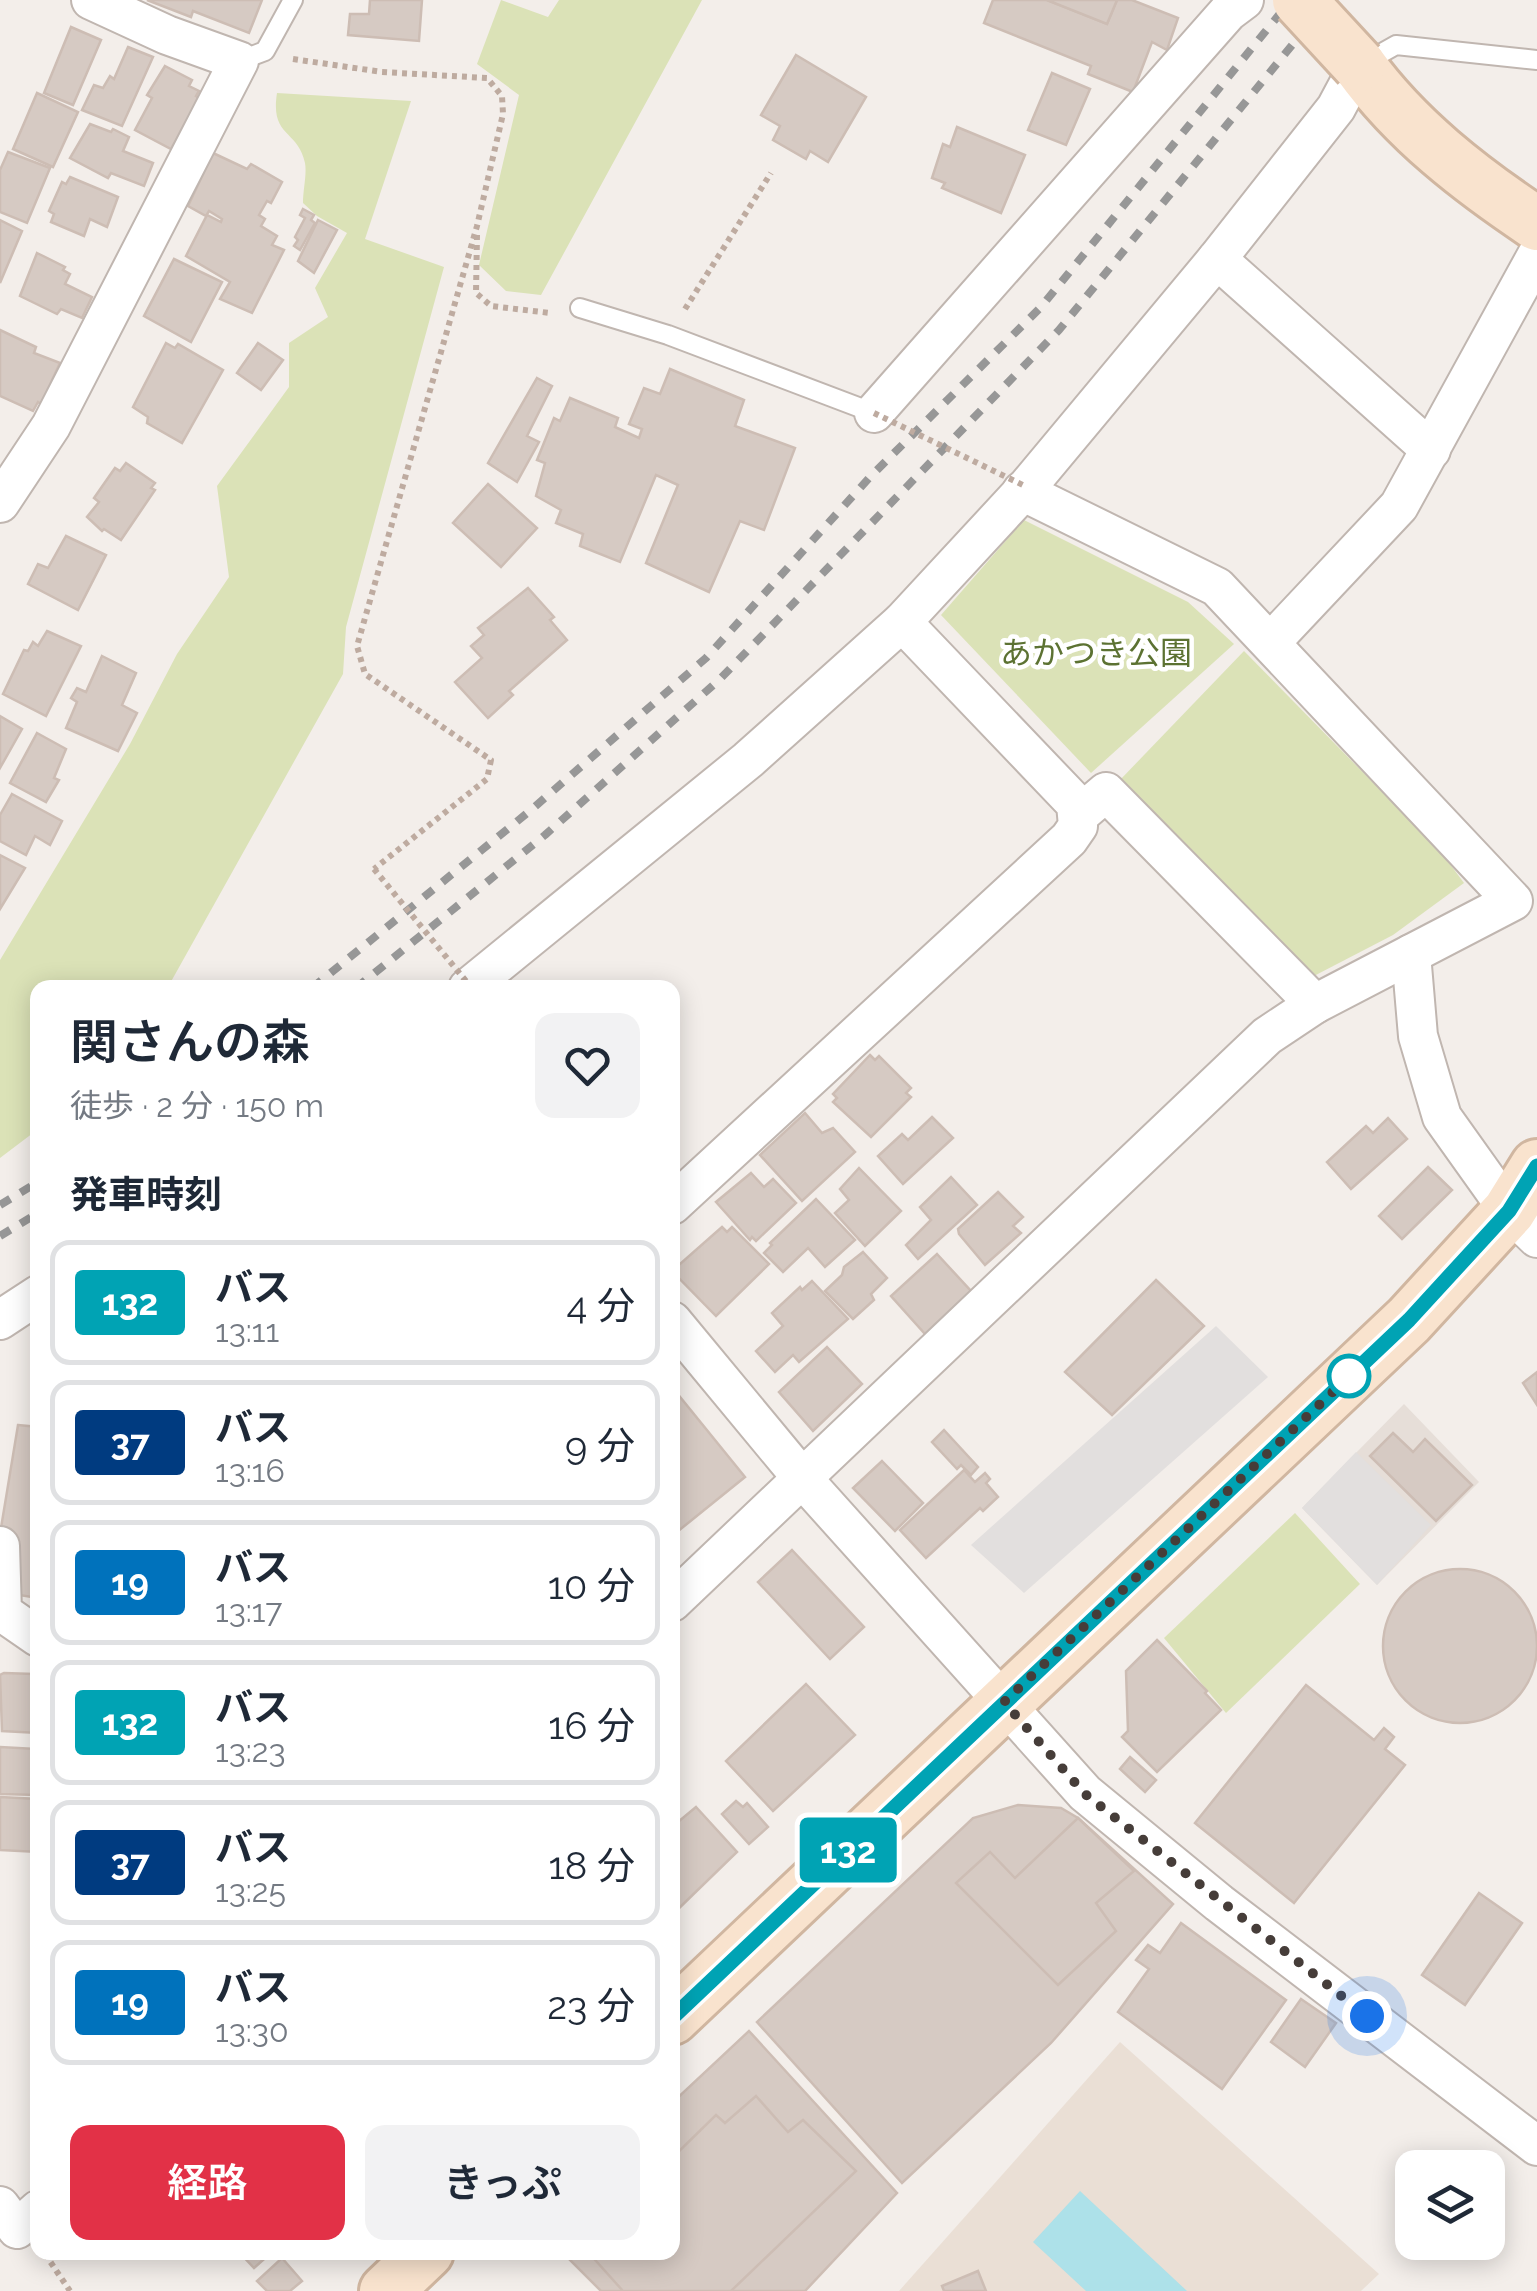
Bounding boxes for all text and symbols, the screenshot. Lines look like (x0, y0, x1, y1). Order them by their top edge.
park label: あかつき公園 (1000, 634, 1192, 671)
button: heart (535, 1013, 640, 1118)
text: 関さんの森 (70, 1014, 310, 1070)
text: 徒歩 · 2 分 · 150 m (70, 1087, 324, 1124)
text: 発車時刻 (70, 1172, 222, 1217)
text: バス (215, 1265, 291, 1310)
text: 132 (102, 1282, 158, 1323)
text: 4 分 (567, 1283, 635, 1328)
text: 13:11 (215, 1312, 279, 1349)
unlabelled marker (1328, 1355, 1370, 1397)
text: バス (215, 1405, 291, 1450)
text: 37 (110, 1422, 150, 1463)
text: 9 分 (565, 1423, 635, 1468)
text: 13:16 (215, 1452, 285, 1489)
text: バス (215, 1545, 291, 1590)
text: 19 (111, 1562, 149, 1603)
text: 10 分 (548, 1563, 635, 1608)
text: 13:17 (215, 1592, 282, 1629)
text: バス (215, 1685, 291, 1730)
text: 132 (102, 1702, 158, 1743)
text: 16 分 (548, 1703, 635, 1748)
text: 13:23 (215, 1732, 286, 1769)
line badge: 132 (790, 1818, 906, 1882)
text: バス (215, 1825, 291, 1870)
text: 132 (820, 1830, 876, 1871)
text: 37 (110, 1842, 150, 1883)
text: 18 分 (549, 1843, 635, 1888)
text: 13:25 (215, 1872, 286, 1909)
text: バス (215, 1965, 291, 2010)
text: 19 (111, 1982, 149, 2023)
text: 23 分 (547, 1983, 635, 2028)
your location (1342, 1991, 1392, 2041)
text: 13:30 (215, 2012, 288, 2049)
button: 経路 (70, 2125, 345, 2240)
button: きっぷ (365, 2125, 640, 2240)
map controls (1395, 2150, 1505, 2260)
button: layers (1395, 2150, 1505, 2260)

